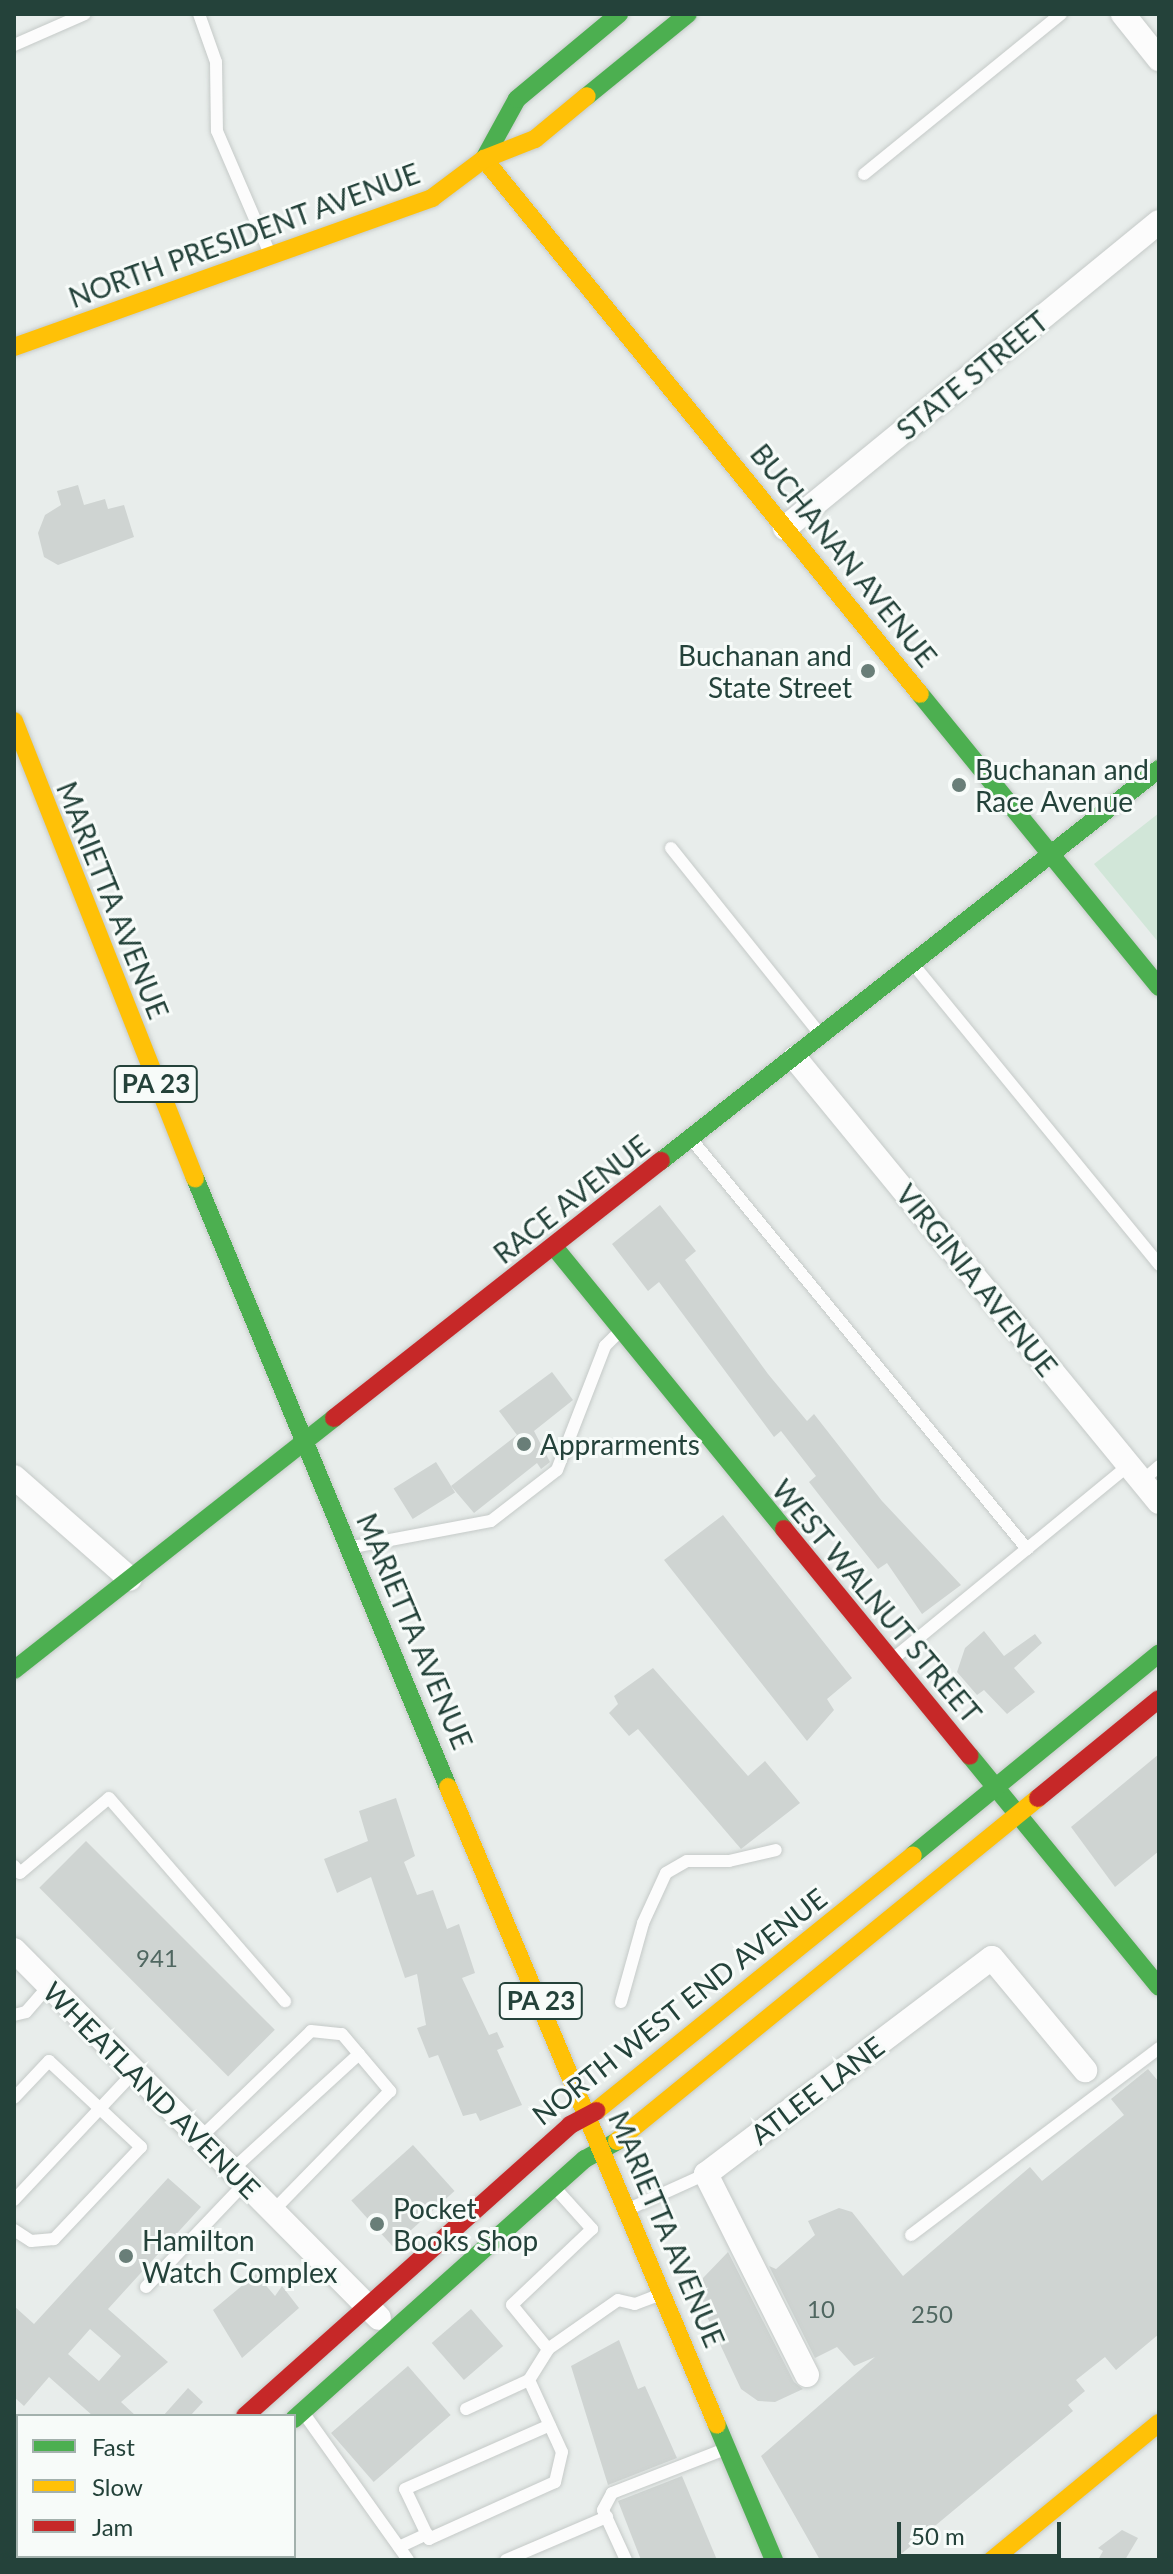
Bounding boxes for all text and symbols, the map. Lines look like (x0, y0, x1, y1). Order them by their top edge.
street label: NORTH PRESIDENT AVENUE (63, 156, 425, 314)
street label: STATE STREET (890, 304, 1054, 446)
street label: BUCHANAN AVENUE (744, 437, 944, 673)
place label: Buchanan and State Street (678, 638, 852, 704)
marker: Buchanan and State Street (859, 662, 877, 680)
place label: Buchanan and Race Avenue (975, 752, 1149, 818)
street label: MARIETTA AVENUE (50, 776, 176, 1024)
marker: Buchanan and Race Avenue (950, 776, 968, 794)
road number: PA 23 (112, 1062, 200, 1106)
street label: RACE AVENUE (486, 1128, 656, 1270)
street label: VIRGINIA AVENUE (889, 1177, 1065, 1383)
place label: Apprarments (540, 1427, 700, 1461)
marker: Apprarments (515, 1435, 533, 1453)
street label: WEST WALNUT STREET (765, 1472, 989, 1730)
street label: MARIETTA AVENUE (350, 1507, 480, 1755)
street label: NORTH WEST END AVENUE (524, 1880, 834, 2132)
house number: 941 (136, 1944, 178, 1972)
street label: WHEATLAND AVENUE (36, 1974, 268, 2206)
road number: PA 23 (497, 1979, 585, 2023)
street label: ATLEE LANE (744, 2029, 890, 2151)
street label: MARIETTA AVENUE (602, 2105, 732, 2353)
place label: Pocket Books Shop (393, 2191, 538, 2257)
marker: Pocket Books Shop (368, 2215, 386, 2233)
place label: Hamilton Watch Complex (142, 2223, 337, 2289)
marker: Hamilton Watch Complex (117, 2247, 135, 2265)
house number: 10 (807, 2295, 835, 2323)
house number: 250 (911, 2300, 953, 2328)
legend (16, 2414, 296, 2558)
text: Fast (92, 2432, 135, 2461)
text: Slow (92, 2472, 143, 2501)
scale bar (901, 2506, 1065, 2556)
text: Jam (92, 2512, 133, 2541)
text: 50 m (911, 2521, 965, 2550)

